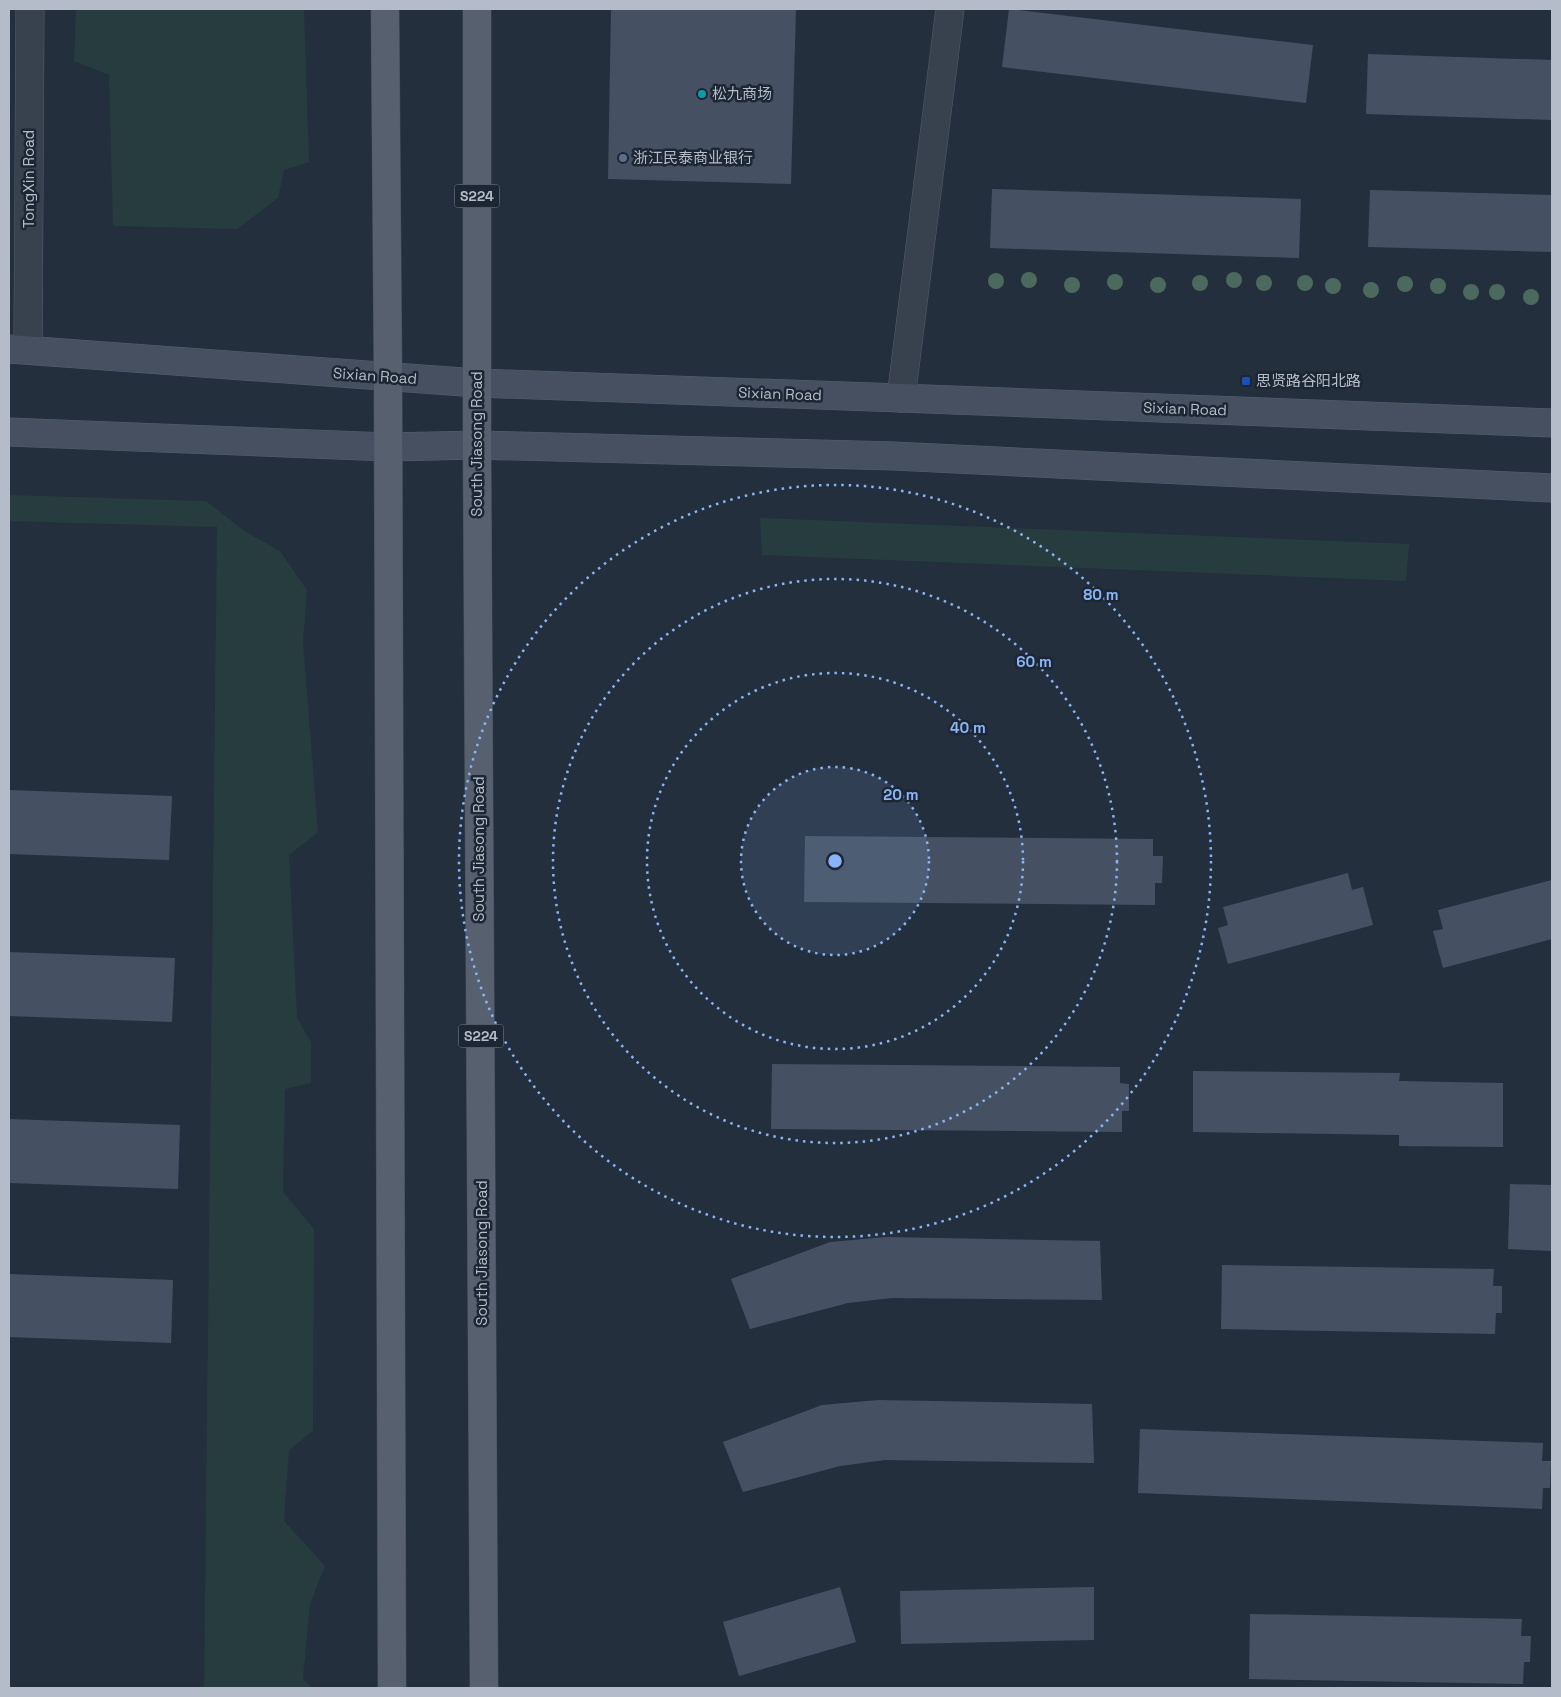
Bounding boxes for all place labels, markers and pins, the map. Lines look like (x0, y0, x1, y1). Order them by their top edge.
place label: 松九商场 (712, 84, 772, 103)
marker: 松九商场 (696, 88, 708, 100)
place label: 浙江民泰商业银行 (633, 148, 753, 167)
marker: 浙江民泰商业银行 (617, 152, 629, 164)
place label: 思贤路谷阳北路 (1256, 371, 1361, 390)
marker: 思贤路谷阳北路 (1240, 375, 1252, 387)
centre of rings (826, 852, 844, 870)

